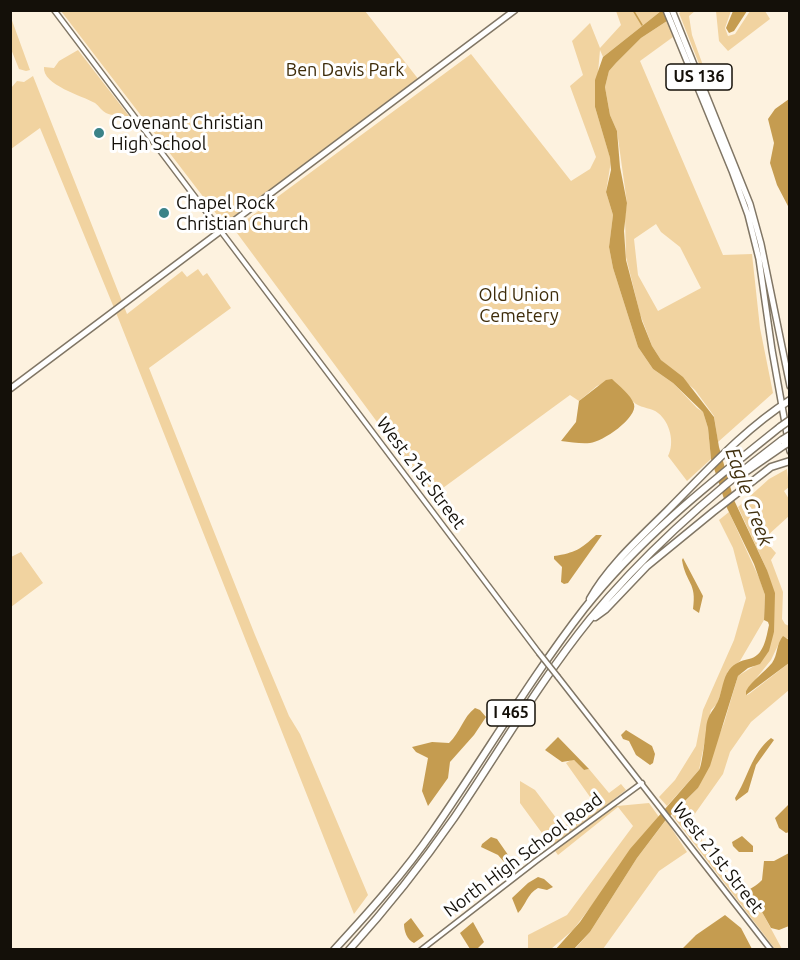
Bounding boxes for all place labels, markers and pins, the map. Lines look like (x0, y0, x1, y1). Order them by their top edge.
place label: Covenant Christian High School (111, 112, 263, 154)
marker: Covenant Christian High School (92, 126, 106, 140)
place label: Chapel Rock Christian Church (176, 192, 308, 234)
marker: Chapel Rock Christian Church (157, 206, 171, 220)

